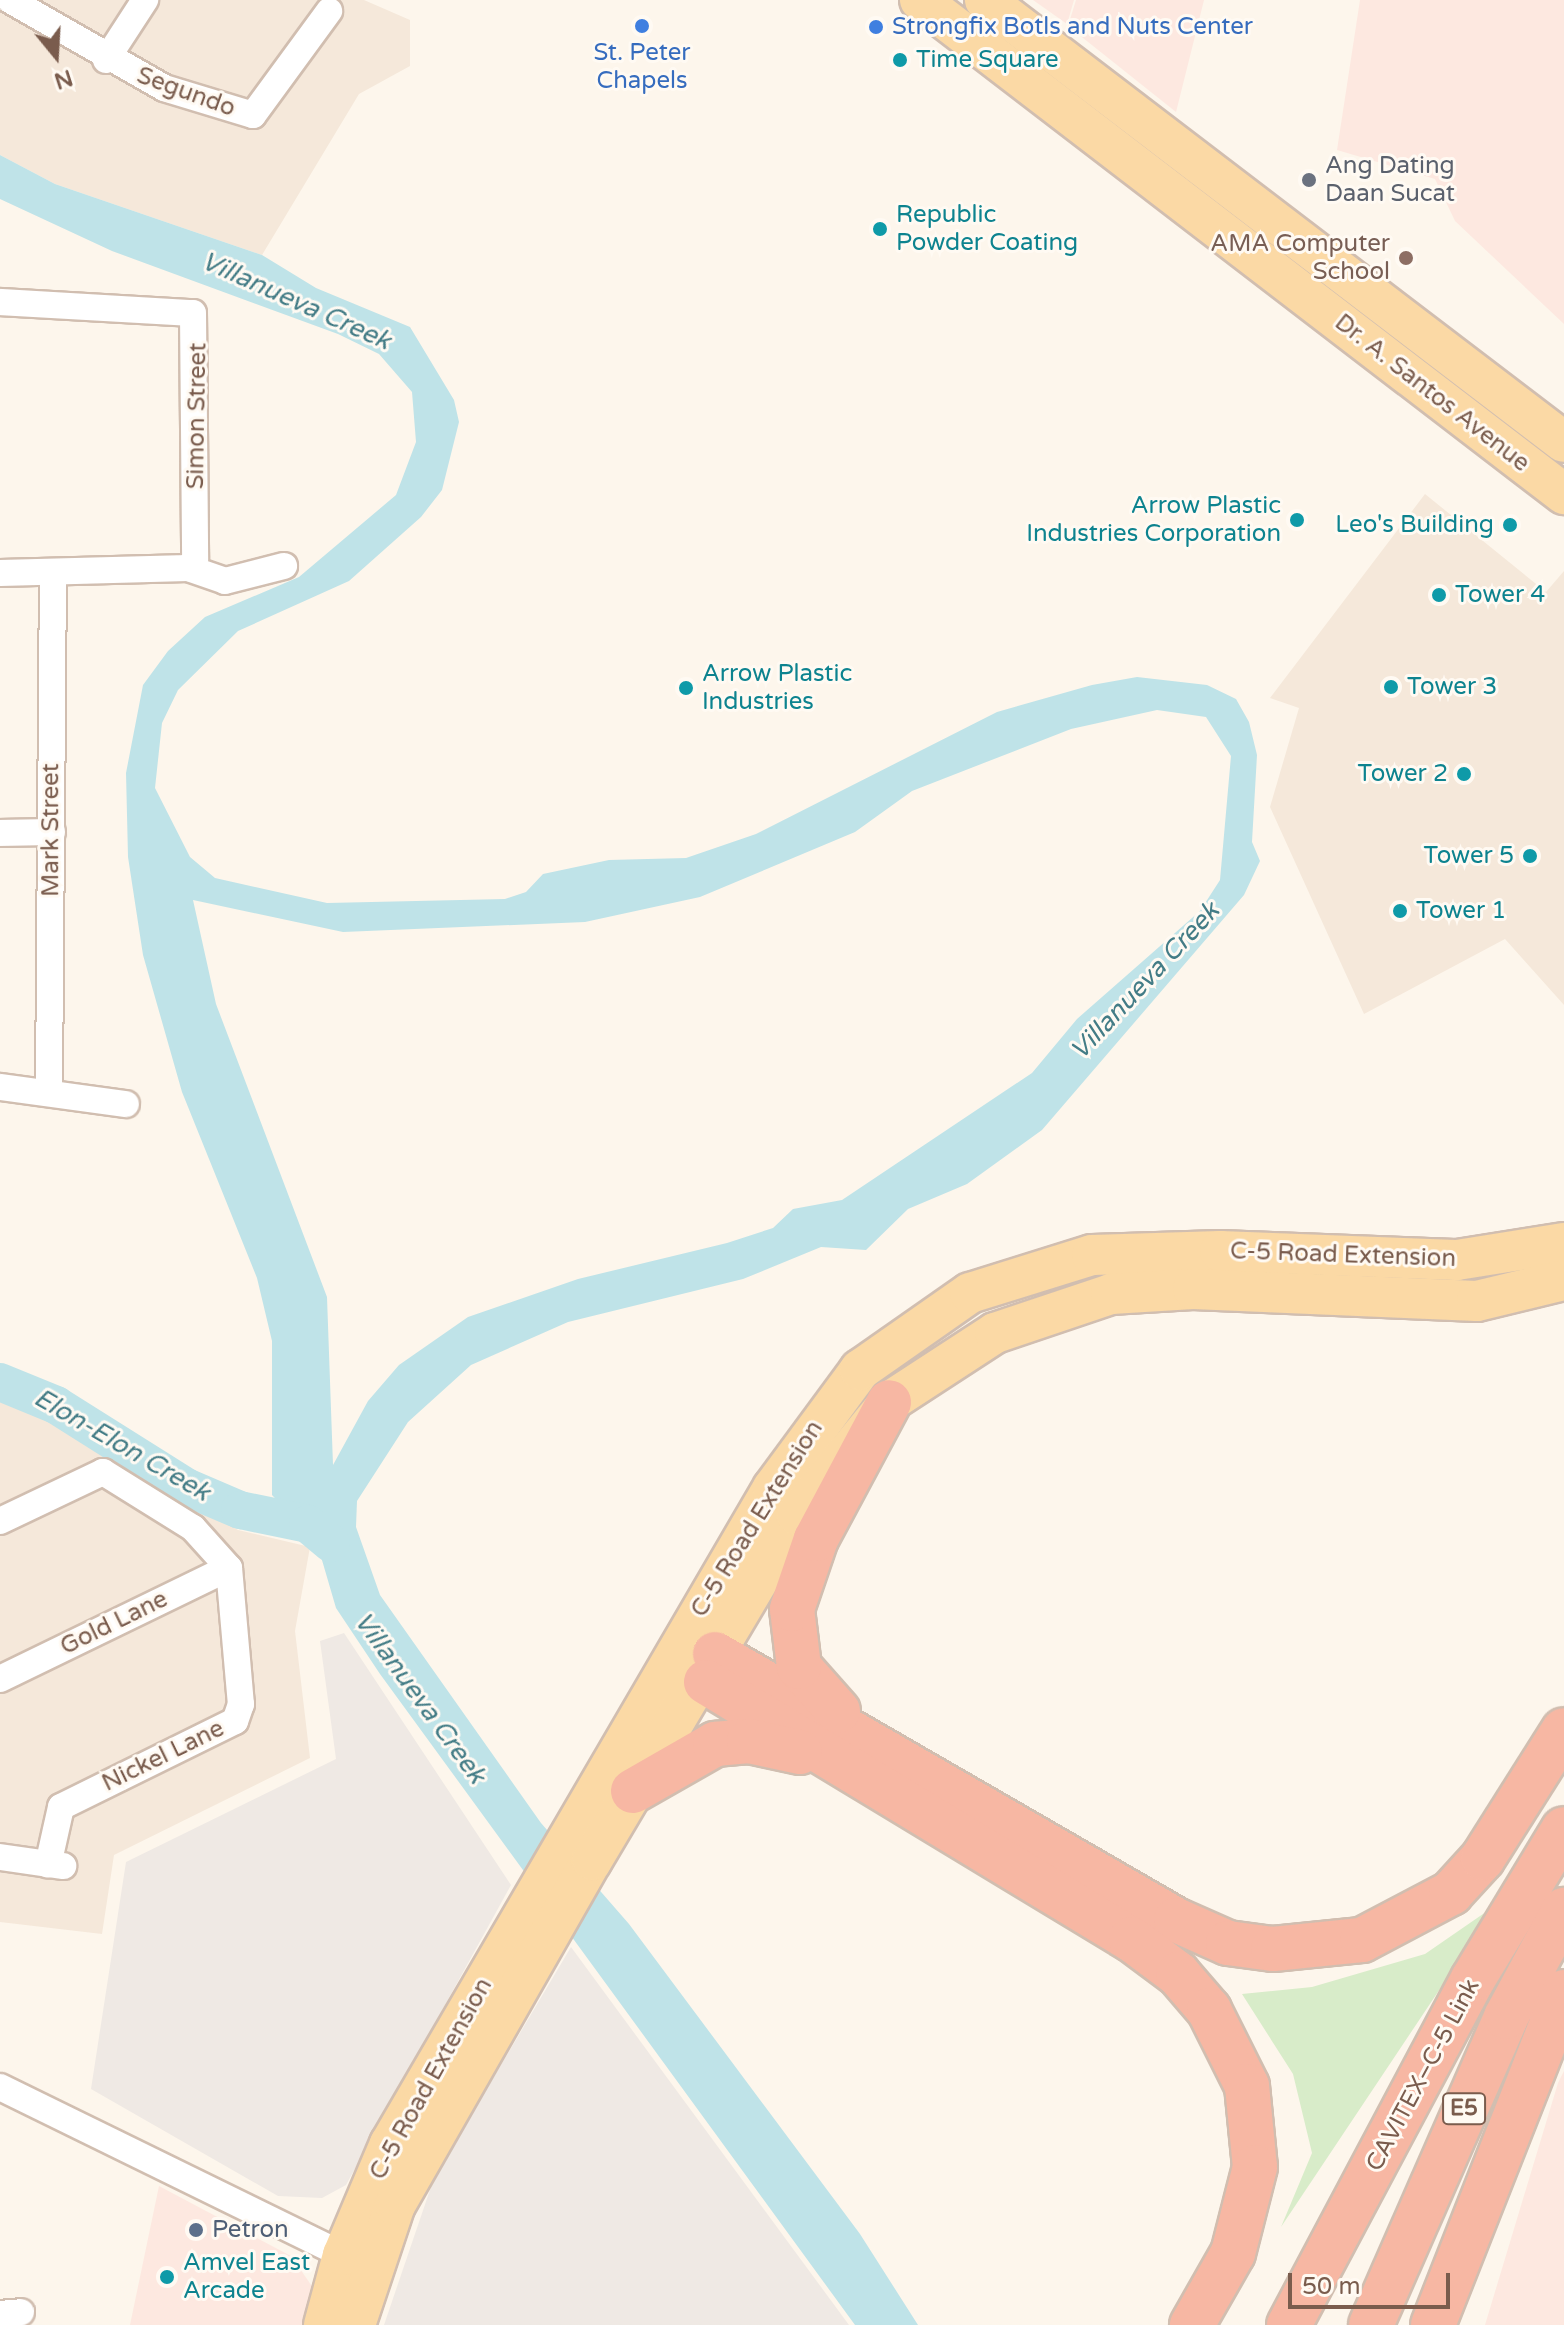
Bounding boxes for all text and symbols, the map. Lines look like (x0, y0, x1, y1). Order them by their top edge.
place label: Strongfix Botls and Nuts Center (892, 13, 1253, 41)
north arrow (16, 16, 96, 96)
marker: St. Peter Chapels (633, 17, 651, 35)
marker: Strongfix Botls and Nuts Center (867, 18, 885, 36)
place label: St. Peter Chapels (593, 39, 691, 95)
place label: Time Square (916, 46, 1059, 74)
marker: Time Square (891, 51, 909, 69)
street label: Segundo (133, 61, 239, 123)
text: N (51, 64, 76, 94)
place label: Ang Dating Daan Sucat (1325, 152, 1455, 208)
marker: Ang Dating Daan Sucat (1300, 171, 1318, 189)
place label: Republic Powder Coating (896, 201, 1078, 257)
marker: Republic Powder Coating (871, 220, 889, 238)
place label: AMA Computer School (1210, 230, 1390, 286)
water label: Villanueva Creek (196, 245, 396, 357)
marker: AMA Computer School (1397, 249, 1415, 267)
street label: Dr. A. Santos Avenue (1329, 308, 1535, 478)
street label: Simon Street (181, 342, 213, 490)
place label: Arrow Plastic Industries Corporation (1026, 492, 1281, 548)
marker: Arrow Plastic Industries Corporation (1288, 511, 1306, 529)
place label: Leo's Building (1335, 511, 1494, 539)
marker: Leo's Building (1501, 516, 1519, 534)
place label: Tower 4 (1455, 581, 1545, 609)
marker: Tower 4 (1430, 586, 1448, 604)
place label: Arrow Plastic Industries (702, 660, 852, 716)
place label: Tower 3 (1407, 673, 1497, 701)
marker: Tower 3 (1382, 678, 1400, 696)
marker: Arrow Plastic Industries (677, 679, 695, 697)
place label: Tower 2 (1358, 760, 1448, 788)
street label: Mark Street (37, 763, 65, 897)
marker: Tower 2 (1455, 765, 1473, 783)
place label: Tower 5 (1424, 842, 1514, 870)
marker: Tower 5 (1521, 847, 1539, 865)
water label: Villanueva Creek (1064, 896, 1226, 1066)
place label: Tower 1 (1416, 897, 1506, 925)
marker: Tower 1 (1391, 902, 1409, 920)
street label: C-5 Road Extension (1230, 1237, 1456, 1273)
water label: Elon-Elon Creek (29, 1382, 215, 1508)
street label: C-5 Road Extension (685, 1416, 829, 1622)
street label: Gold Lane (56, 1585, 172, 1661)
water label: Villanueva Creek (347, 1606, 493, 1790)
street label: Nickel Lane (97, 1714, 229, 1798)
street label: C-5 Road Extension (364, 1973, 498, 2185)
street label: CAVITEX–C-5 Link (1360, 1974, 1486, 2176)
road number: E5 (1442, 2091, 1486, 2127)
place label: Petron (212, 2216, 289, 2244)
marker: Petron (187, 2221, 205, 2239)
place label: Amvel East Arcade (183, 2249, 310, 2305)
scale bar (1292, 2257, 1454, 2307)
marker: Amvel East Arcade (158, 2268, 176, 2286)
text: 50 m (1302, 2272, 1360, 2301)

